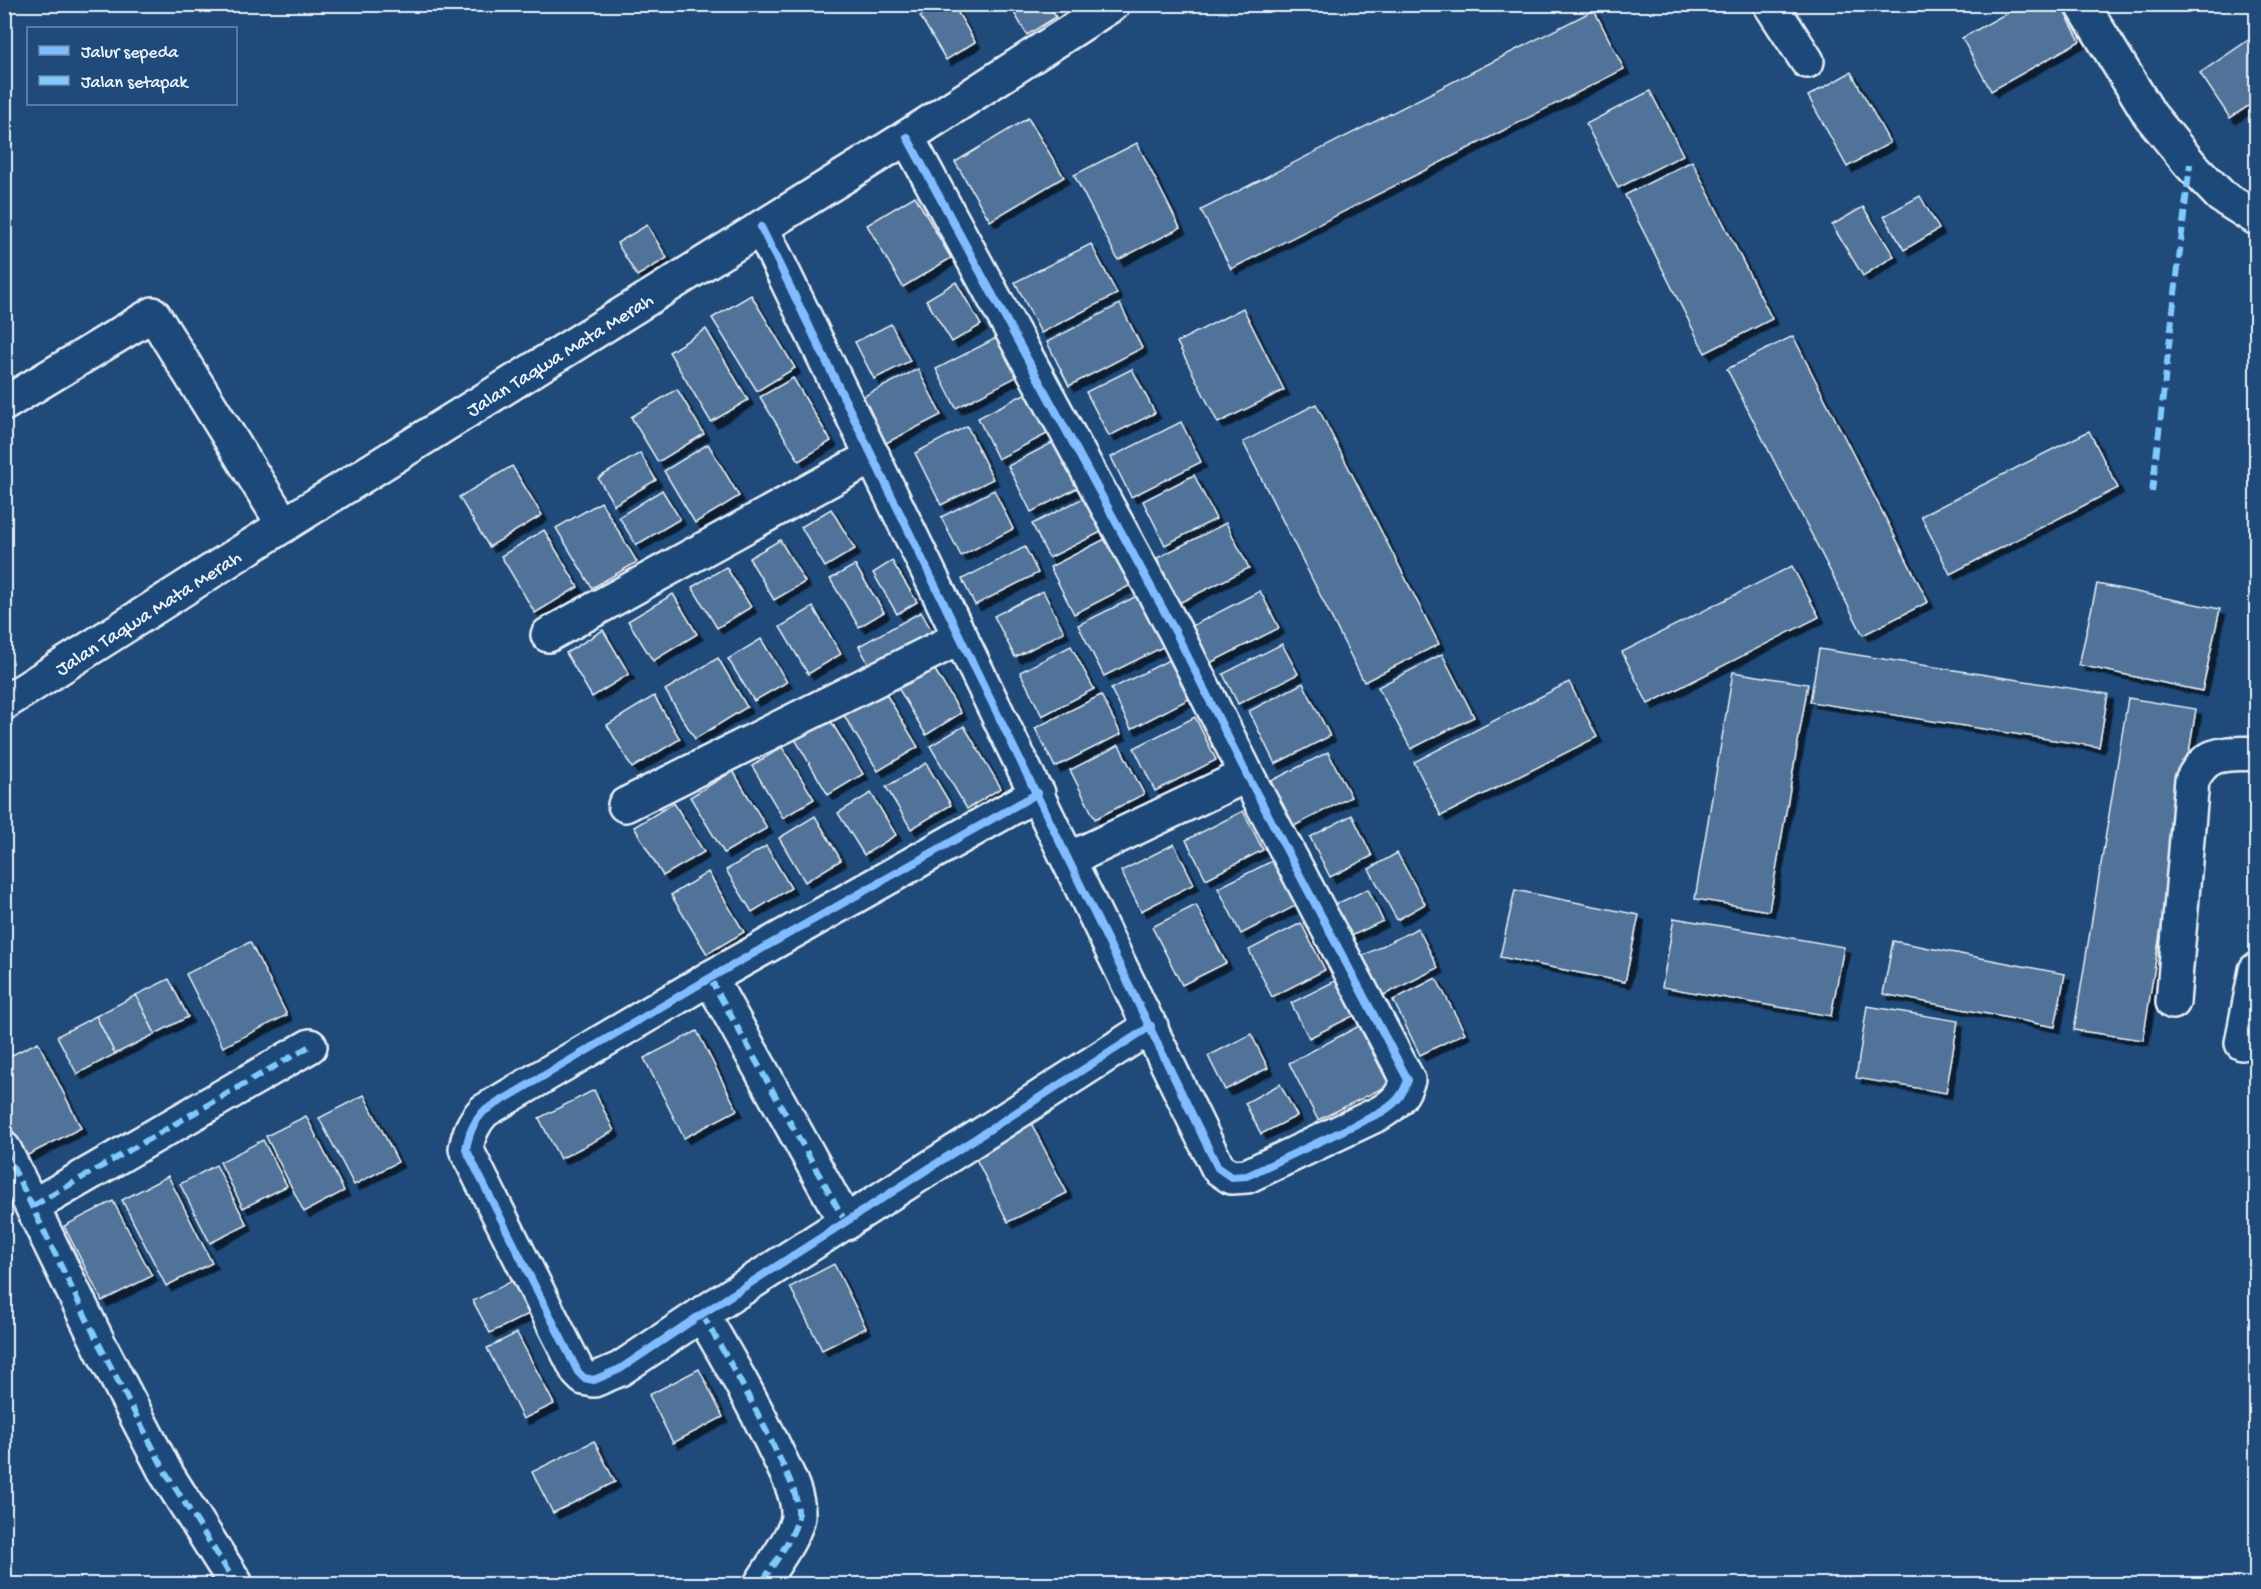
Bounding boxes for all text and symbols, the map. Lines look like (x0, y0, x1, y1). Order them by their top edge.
legend (27, 27, 237, 105)
text: Jalur sepeda (81, 43, 179, 64)
text: Jalan setapak (81, 73, 189, 94)
street label: Jalan Taqwa Mata Merah (463, 290, 659, 423)
street label: Jalan Taqwa Mata Merah (52, 547, 247, 682)

